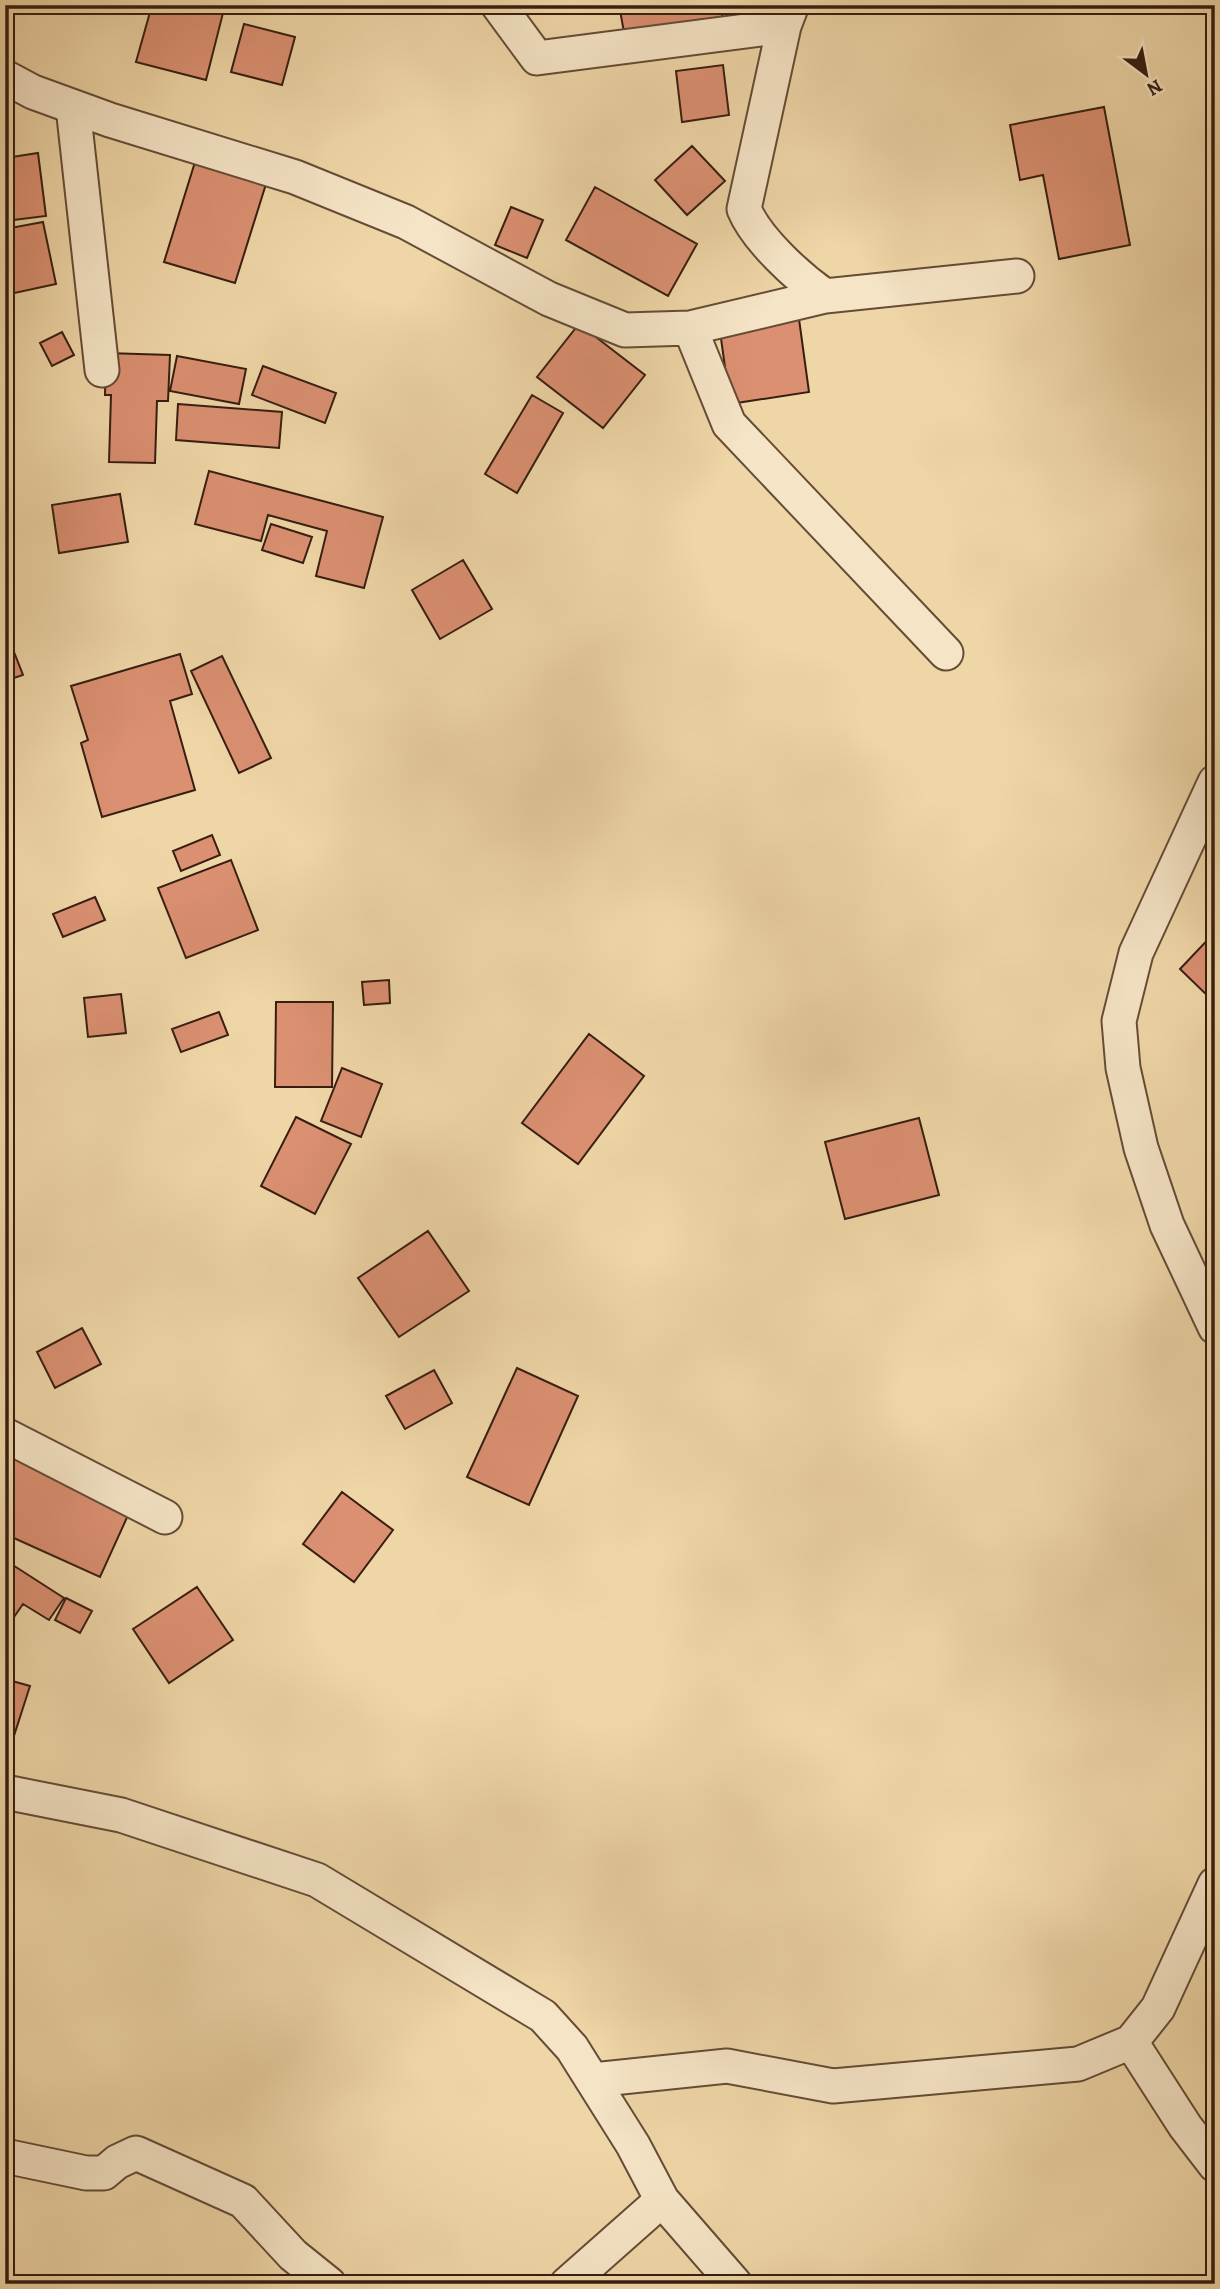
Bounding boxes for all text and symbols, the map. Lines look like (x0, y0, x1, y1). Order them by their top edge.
north arrow (1112, 38, 1182, 108)
text: N (1142, 73, 1167, 102)

